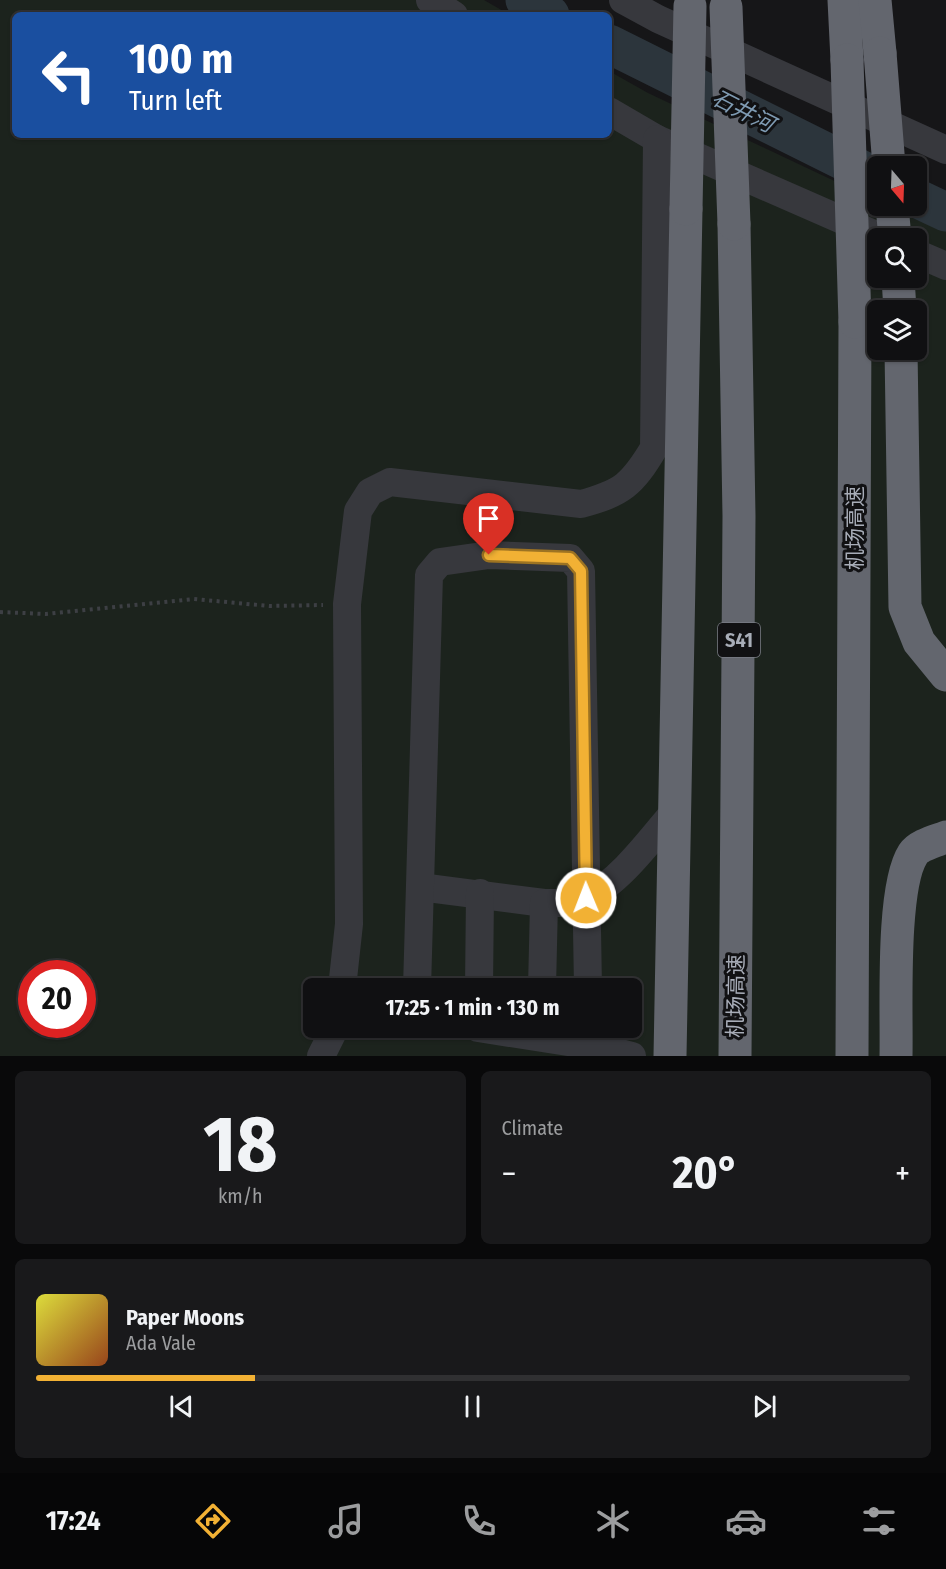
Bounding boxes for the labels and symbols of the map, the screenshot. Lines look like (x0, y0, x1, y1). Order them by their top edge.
water label: 石井河 (707, 84, 782, 140)
north arrow (867, 156, 927, 216)
street label: 机场高速 (842, 486, 868, 570)
pin (463, 493, 514, 555)
road number: S41 (718, 623, 760, 657)
position arrow (554, 866, 618, 930)
street label: 机场高速 (722, 954, 750, 1038)
speed limit sign: 20 (18, 960, 96, 1038)

